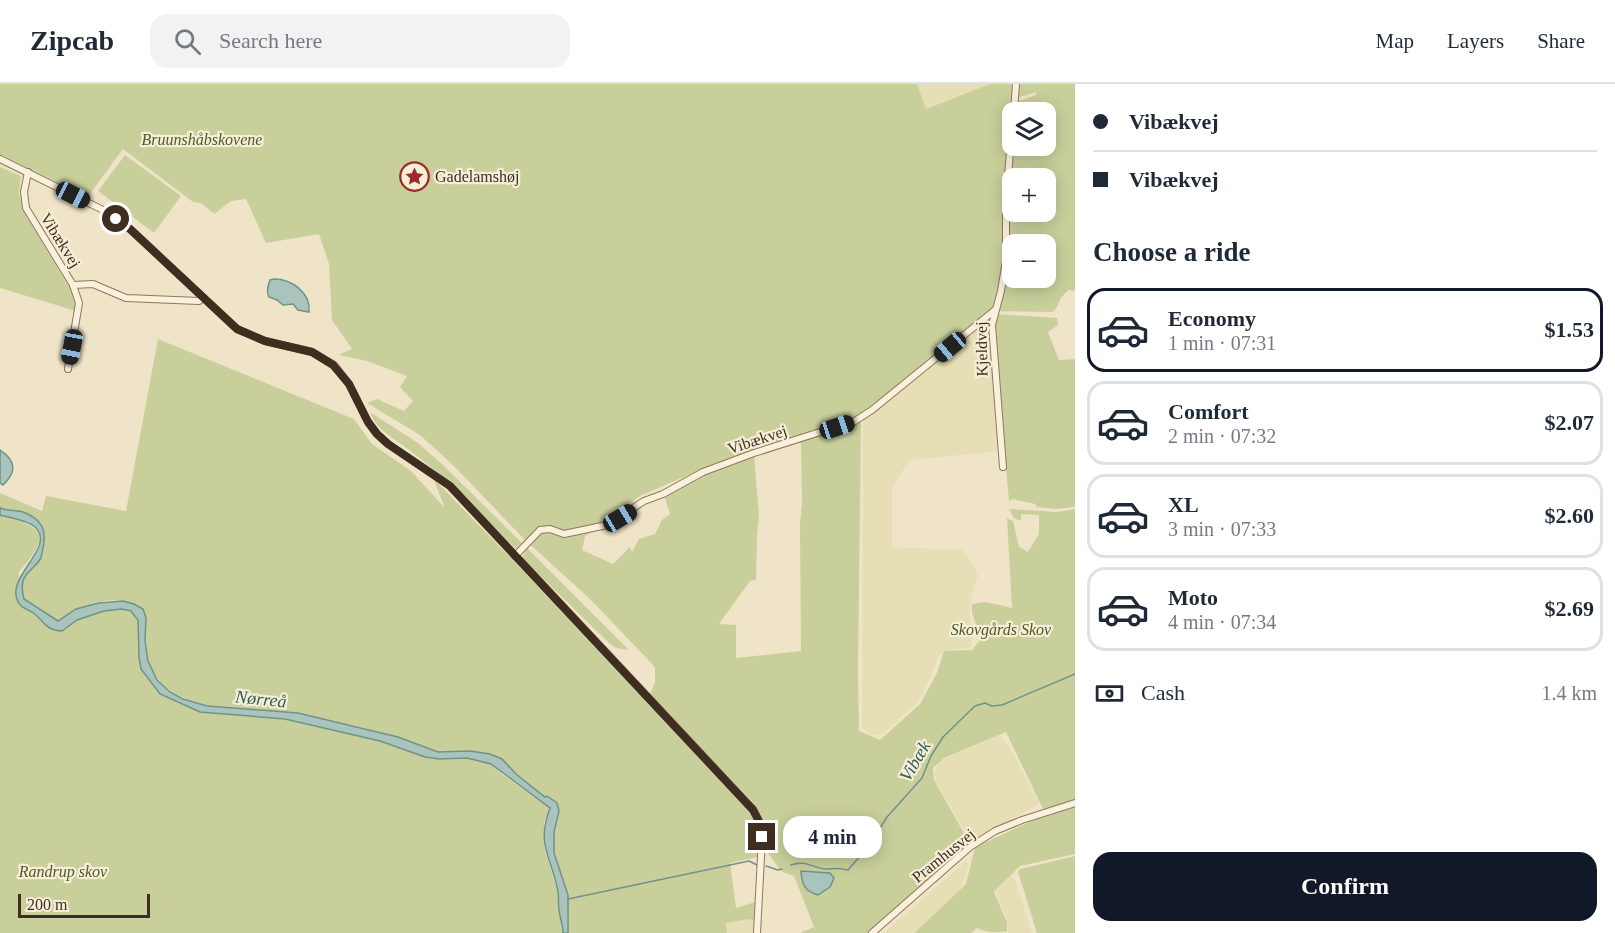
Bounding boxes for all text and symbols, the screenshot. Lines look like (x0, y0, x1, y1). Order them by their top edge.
search box (150, 14, 570, 68)
text: Zipcab (30, 25, 114, 56)
icon: search (171, 25, 204, 58)
text: Search here (219, 28, 322, 53)
text: Map (1376, 29, 1414, 53)
text: Layers (1447, 29, 1504, 53)
text: Share (1537, 29, 1585, 53)
map controls (1002, 102, 1056, 288)
button: layers (1002, 102, 1056, 156)
text: Vibækvej (1129, 109, 1219, 134)
park label: Bruunshåbskovene (142, 131, 262, 148)
place icon: Gadelamshøj (398, 160, 430, 192)
text: Vibækvej (1129, 167, 1219, 192)
place label: Gadelamshøj (435, 168, 519, 186)
button: + (1002, 168, 1056, 222)
car (53, 179, 93, 211)
route start (102, 205, 129, 232)
street label: Vibækvej (36, 210, 84, 271)
button: − (1002, 234, 1056, 288)
text: Choose a ride (1093, 237, 1251, 267)
icon: car (1096, 303, 1150, 357)
text: Economy (1168, 306, 1256, 331)
text: $1.53 (1545, 317, 1594, 342)
street label: Kjeldvej (973, 321, 991, 377)
car (60, 328, 84, 366)
car (930, 329, 970, 365)
text: 1 min · 07:31 (1168, 332, 1276, 354)
icon: car (1096, 396, 1150, 450)
text: Comfort (1168, 399, 1249, 424)
text: $2.07 (1545, 410, 1594, 435)
car (817, 413, 857, 441)
street label: Vibækvej (725, 422, 789, 458)
text: 2 min · 07:32 (1168, 425, 1276, 447)
icon: car (1096, 489, 1150, 543)
text: XL (1168, 492, 1199, 517)
car (600, 501, 640, 535)
text: $2.60 (1545, 503, 1594, 528)
text: 3 min · 07:33 (1168, 518, 1276, 540)
icon: car (1096, 582, 1150, 636)
text: Moto (1168, 585, 1218, 610)
text: $2.69 (1545, 596, 1594, 621)
text: 4 min · 07:34 (1168, 611, 1276, 633)
park label: Skovgårds Skov (951, 621, 1052, 639)
icon: cash (1093, 677, 1126, 710)
text: Cash (1141, 680, 1185, 705)
text: 1.4 km (1541, 682, 1597, 704)
water label: Nørreå (233, 686, 288, 712)
water label: Vibæk (895, 736, 935, 785)
callout: 4 min (783, 816, 882, 858)
route end (748, 823, 775, 850)
street label: Pramhusvej (909, 825, 979, 887)
text: 4 min (808, 826, 857, 848)
button: Confirm (1093, 852, 1597, 921)
park label: Randrup skov (18, 863, 108, 881)
scale bar (18, 891, 150, 918)
text: 200 m (27, 896, 67, 913)

